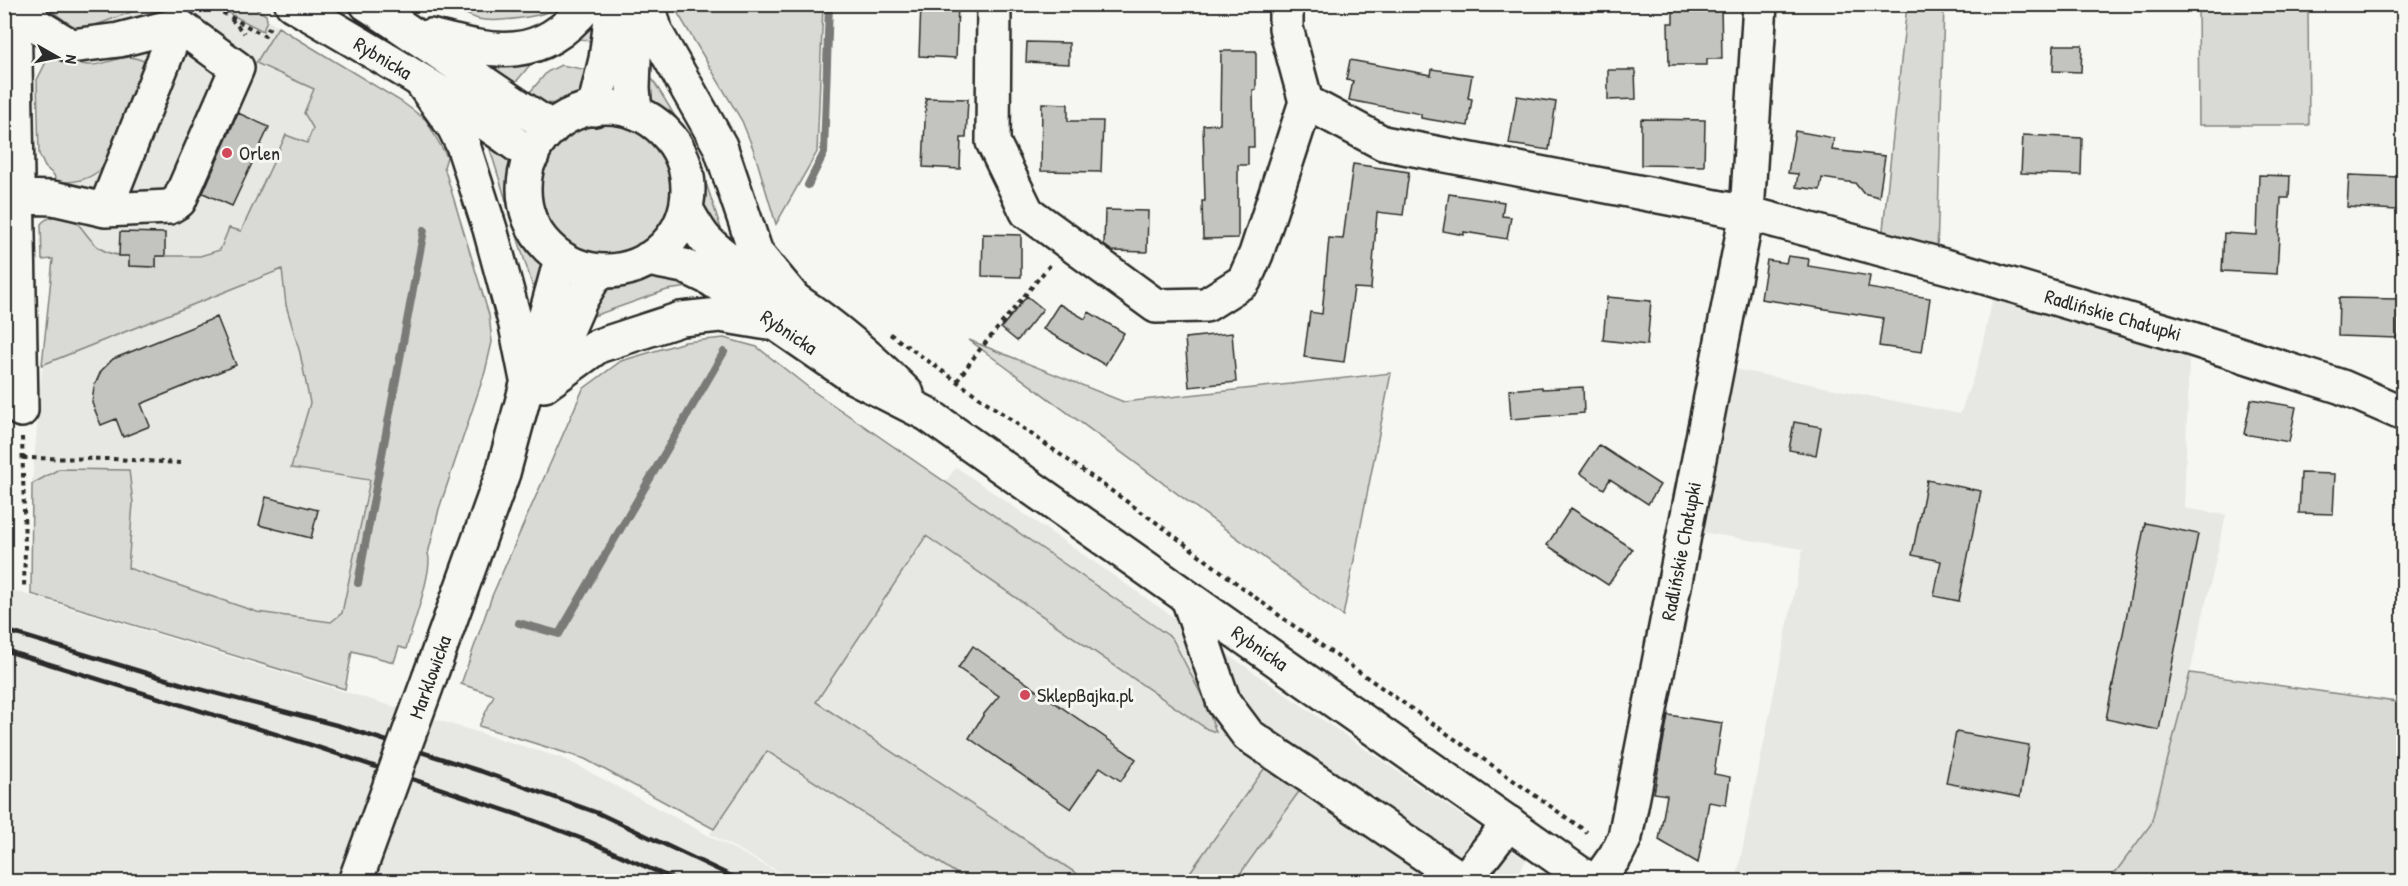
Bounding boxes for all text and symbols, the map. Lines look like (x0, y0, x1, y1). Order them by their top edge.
north arrow (27, 27, 87, 87)
street label: Rybnicka (349, 30, 417, 85)
text: N (60, 53, 83, 66)
place label: Orlen (239, 139, 280, 166)
marker: Orlen (220, 146, 234, 160)
street label: Radlińskie Chałupki (2042, 282, 2185, 347)
street label: Rybnicka (756, 303, 823, 361)
street label: Radlińskie Chałupki (1654, 479, 1707, 623)
street label: Rybnicka (1227, 618, 1294, 677)
street label: Marklowicka (402, 631, 457, 722)
place label: SklepBajka.pl (1037, 681, 1134, 708)
marker: SklepBajka.pl (1018, 688, 1032, 702)

